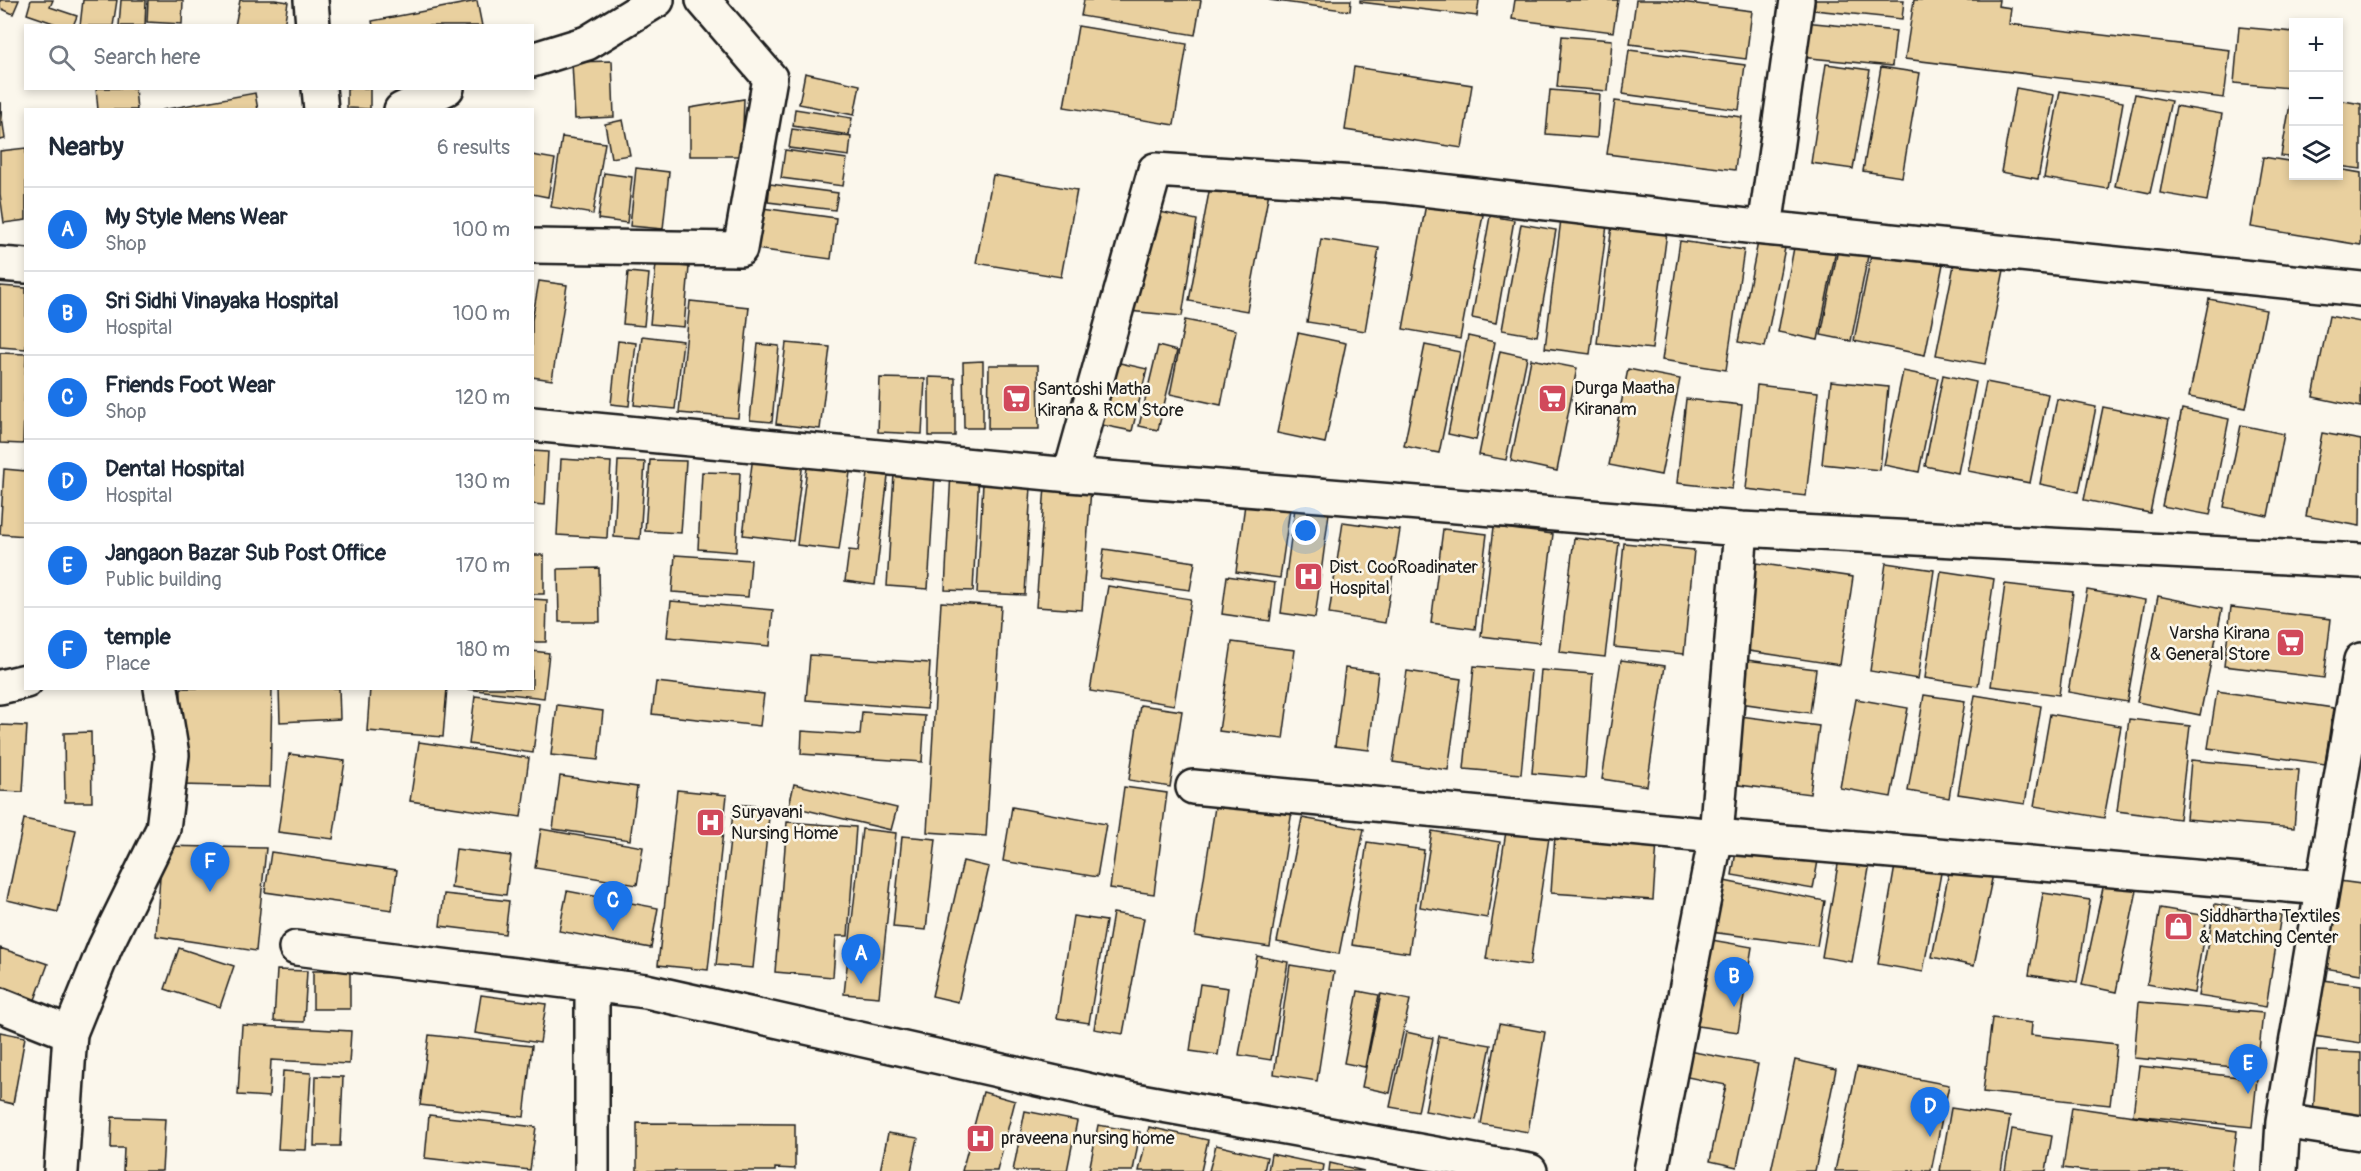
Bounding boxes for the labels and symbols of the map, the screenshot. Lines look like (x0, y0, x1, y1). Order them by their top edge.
place label: Durga Maatha Kiranam (1574, 377, 1675, 421)
place label: Santoshi Matha Kirana & RCM Store (1037, 378, 1184, 422)
supermarket icon: Durga Maatha Kiranam (1537, 382, 1569, 414)
supermarket icon: Santoshi Matha Kirana & RCM Store (1000, 383, 1032, 415)
your location (1291, 516, 1320, 545)
place label: Dist. CooRoadinater Hospital (1329, 556, 1479, 600)
hospital icon: Dist. CooRoadinater Hospital (1292, 561, 1324, 593)
place label: Varsha Kirana & General Store (2150, 622, 2270, 666)
supermarket icon: Varsha Kirana & General Store (2275, 627, 2307, 659)
place label: Suryavani Nursing Home (731, 801, 838, 845)
hospital icon: Suryavani Nursing Home (694, 806, 726, 838)
pin: F (190, 842, 230, 892)
pin: C (594, 882, 632, 931)
place label: Siddhartha Textiles & Matching Center (2199, 905, 2340, 949)
shop icon: Siddhartha Textiles & Matching Center (2162, 910, 2194, 942)
pin: A (842, 934, 880, 984)
pin: B (1714, 958, 1754, 1007)
pin: E (2228, 1044, 2268, 1094)
pin: D (1910, 1088, 1950, 1137)
hospital icon: praveena nursing home (964, 1122, 996, 1154)
place label: praveena nursing home (1001, 1127, 1175, 1150)

